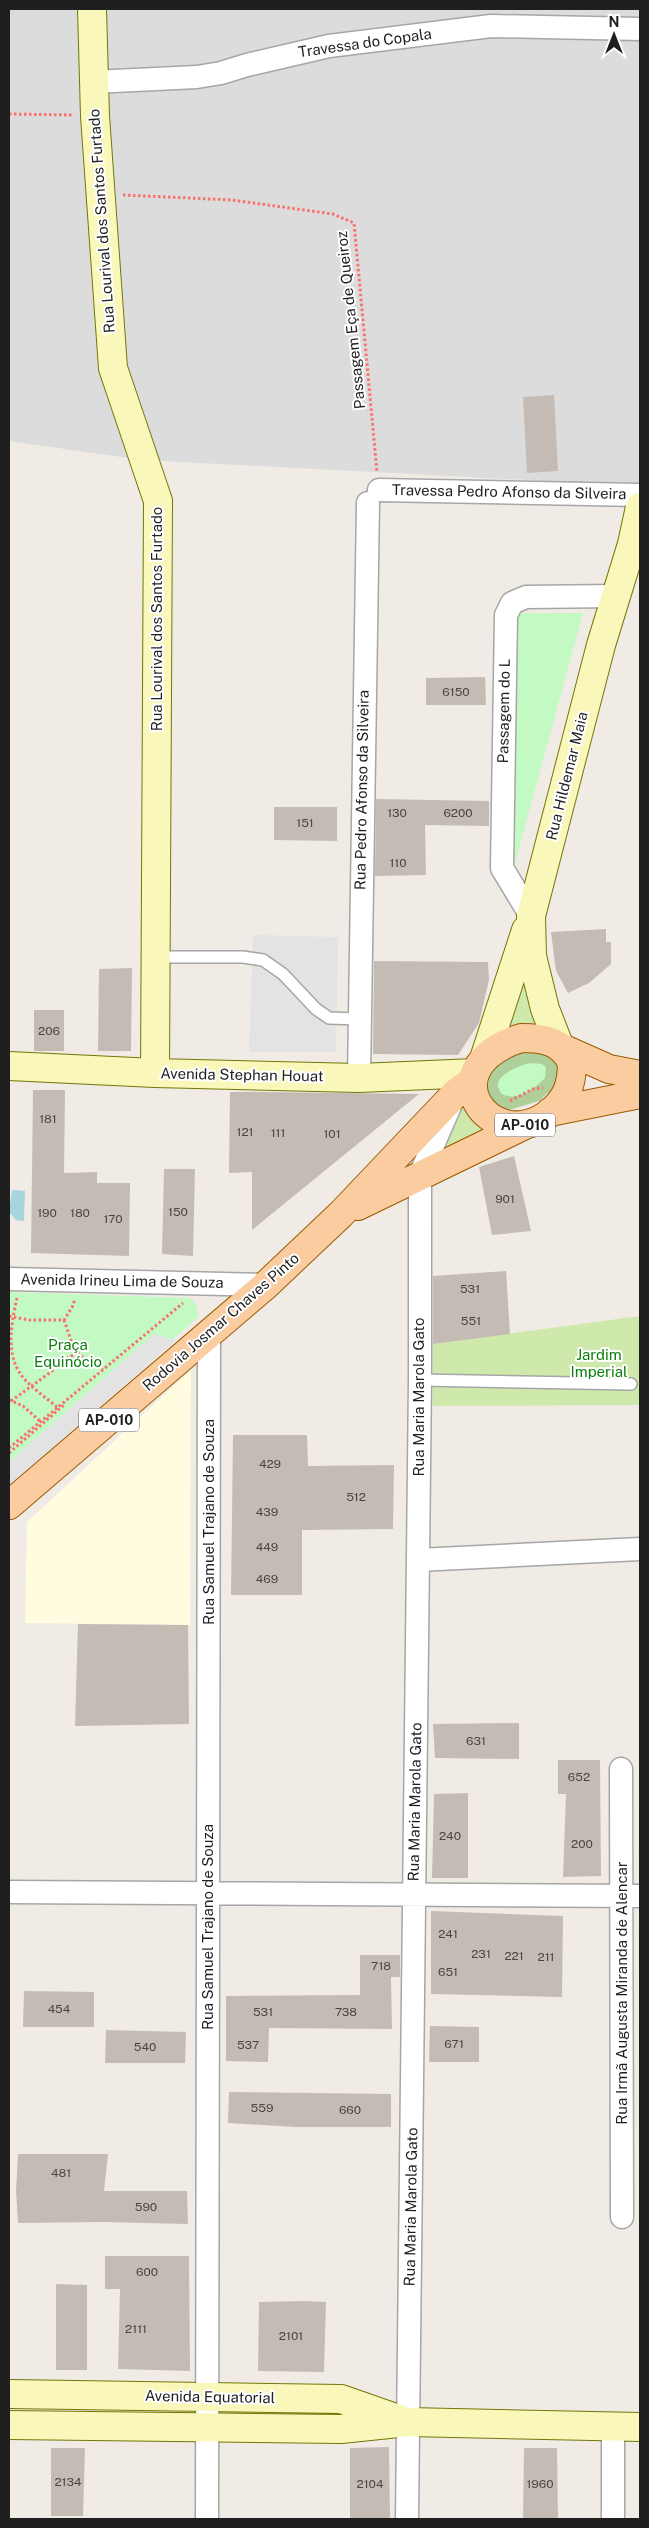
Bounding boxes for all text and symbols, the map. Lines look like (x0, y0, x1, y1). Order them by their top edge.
north arrow (589, 10, 639, 60)
text: N (609, 14, 619, 30)
street label: Travessa do Copala (297, 25, 433, 60)
street label: Rua Lourival dos Santos Furtado (85, 108, 118, 334)
street label: Passagem Eça de Queiroz (333, 230, 368, 410)
street label: Travessa Pedro Afonso da Silveira (392, 481, 626, 502)
street label: Rua Lourival dos Santos Furtado (148, 507, 165, 731)
street label: Passagem do L (494, 658, 513, 764)
house number: 6150 (442, 685, 470, 699)
street label: Rua Pedro Afonso da Silveira (351, 690, 372, 890)
street label: Rua Hildemar Maia (542, 710, 591, 842)
house number: 130 (387, 806, 407, 820)
house number: 6200 (443, 806, 473, 820)
house number: 151 (296, 816, 314, 830)
house number: 110 (389, 856, 407, 870)
house number: 206 (38, 1024, 60, 1038)
street label: Avenida Stephan Houat (160, 1065, 324, 1084)
house number: 181 (39, 1112, 57, 1126)
road number: AP-010 (495, 1114, 555, 1136)
house number: 121 (237, 1125, 253, 1139)
house number: 111 (271, 1126, 285, 1140)
house number: 101 (323, 1127, 341, 1141)
house number: 901 (495, 1192, 515, 1206)
house number: 150 (168, 1205, 188, 1219)
house number: 190 (37, 1206, 57, 1220)
house number: 180 (70, 1206, 90, 1220)
house number: 170 (103, 1212, 123, 1226)
street label: Rodovia Josmar Chaves Pinto (139, 1249, 302, 1394)
street label: Avenida Irineu Lima de Souza (20, 1270, 224, 1291)
house number: 531 (460, 1282, 480, 1296)
house number: 551 (461, 1314, 481, 1328)
street label: Rua Maria Marola Gato (410, 1318, 427, 1476)
park label: Praça Equinócio (34, 1336, 102, 1370)
park label: Jardim Imperial (570, 1346, 628, 1380)
road number: AP-010 (79, 1408, 139, 1432)
street label: Rua Samuel Trajano de Souza (200, 1419, 217, 1625)
house number: 429 (259, 1457, 281, 1471)
house number: 512 (346, 1490, 366, 1504)
house number: 439 (256, 1505, 278, 1519)
house number: 449 (256, 1540, 278, 1554)
house number: 469 (256, 1572, 278, 1586)
street label: Rua Maria Marola Gato (405, 1722, 424, 1882)
house number: 631 (466, 1734, 486, 1748)
house number: 652 (568, 1770, 590, 1784)
street label: Rua Samuel Trajano de Souza (199, 1824, 216, 2030)
house number: 240 (439, 1829, 461, 1843)
house number: 200 (571, 1837, 593, 1851)
street label: Rua Irmã Augusta Miranda de Alencar (613, 1861, 630, 2125)
house number: 241 (438, 1927, 458, 1941)
house number: 231 (471, 1947, 491, 1961)
house number: 221 (504, 1949, 524, 1963)
house number: 211 (538, 1950, 554, 1964)
house number: 718 (371, 1959, 391, 1973)
house number: 651 (438, 1965, 458, 1979)
house number: 454 (48, 2002, 71, 2016)
house number: 531 (253, 2005, 273, 2019)
house number: 738 (335, 2005, 357, 2019)
house number: 671 (444, 2037, 464, 2051)
house number: 537 (237, 2038, 259, 2052)
house number: 540 (134, 2040, 156, 2054)
house number: 559 (251, 2101, 273, 2115)
house number: 660 (339, 2103, 361, 2117)
street label: Rua Maria Marola Gato (401, 2127, 420, 2287)
house number: 481 (51, 2166, 71, 2180)
house number: 590 (135, 2200, 157, 2214)
house number: 600 (136, 2265, 158, 2279)
house number: 2111 (125, 2322, 147, 2336)
house number: 2101 (279, 2329, 303, 2343)
street label: Avenida Equatorial (145, 2387, 275, 2406)
house number: 2134 (54, 2475, 82, 2489)
house number: 2104 (357, 2477, 384, 2491)
house number: 1960 (526, 2477, 554, 2491)

